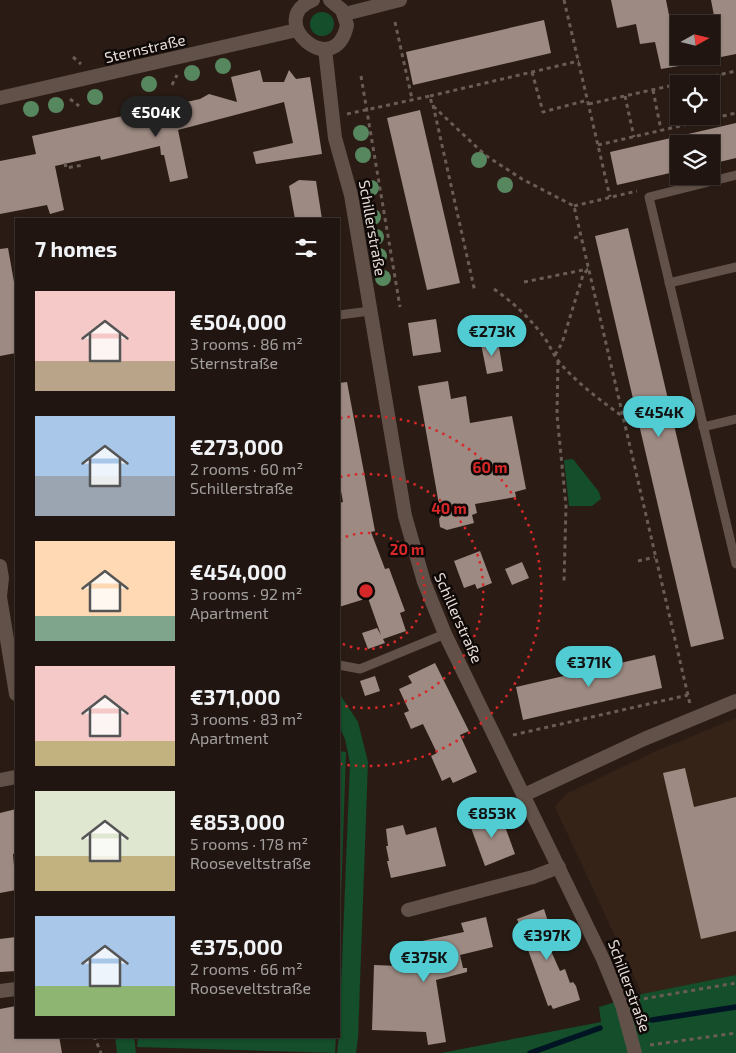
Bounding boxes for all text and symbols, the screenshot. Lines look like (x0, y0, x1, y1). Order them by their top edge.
north arrow (670, 15, 720, 65)
map controls (670, 15, 720, 185)
street label: Sternstraße (103, 30, 187, 66)
button: locate (670, 75, 720, 125)
pin: €504K (121, 96, 191, 138)
text: €504K (131, 102, 181, 121)
button: layers (670, 135, 720, 185)
street label: Schillerstraße (356, 179, 390, 277)
icon: filters (292, 234, 320, 262)
text: 7 homes (35, 236, 117, 261)
text: €504,000 (190, 309, 287, 334)
icon: home (75, 311, 135, 371)
pin: €273K (457, 314, 527, 357)
text: €273K (468, 321, 516, 340)
text: 3 rooms · 86 m² (190, 334, 303, 353)
text: Sternstraße (190, 353, 278, 372)
pin: €454K (624, 396, 694, 438)
text: €454K (634, 402, 684, 421)
text: €273,000 (190, 434, 284, 459)
icon: home (75, 436, 135, 496)
text: 60 m (473, 458, 507, 476)
text: 2 rooms · 60 m² (190, 459, 303, 478)
text: Schillerstraße (190, 478, 293, 497)
text: 40 m (431, 499, 467, 517)
text: 20 m (390, 540, 424, 558)
text: €454,000 (190, 559, 287, 584)
icon: home (75, 561, 135, 621)
street label: Schillerstraße (431, 570, 487, 666)
centre of rings (357, 582, 375, 600)
text: 3 rooms · 92 m² (190, 584, 302, 603)
text: Apartment (190, 603, 269, 622)
pin: €371K (554, 646, 624, 688)
text: €371K (567, 652, 611, 671)
text: €371,000 (190, 684, 280, 709)
icon: home (75, 686, 135, 746)
text: 3 rooms · 83 m² (190, 709, 303, 728)
text: Apartment (190, 728, 269, 747)
pin: €853K (457, 796, 527, 839)
text: €853K (468, 803, 516, 822)
text: €853,000 (190, 809, 285, 834)
icon: home (75, 811, 135, 871)
text: 5 rooms · 178 m² (190, 834, 308, 853)
text: Rooseveltstraße (190, 853, 311, 872)
pin: €397K (512, 918, 582, 961)
text: €397K (523, 925, 571, 944)
text: €375,000 (190, 934, 283, 959)
icon: home (75, 936, 135, 996)
street label: Schillerstraße (605, 937, 655, 1034)
pin: €375K (389, 940, 459, 983)
text: €375K (401, 947, 447, 966)
text: 2 rooms · 66 m² (190, 959, 303, 978)
text: Rooseveltstraße (190, 978, 311, 997)

